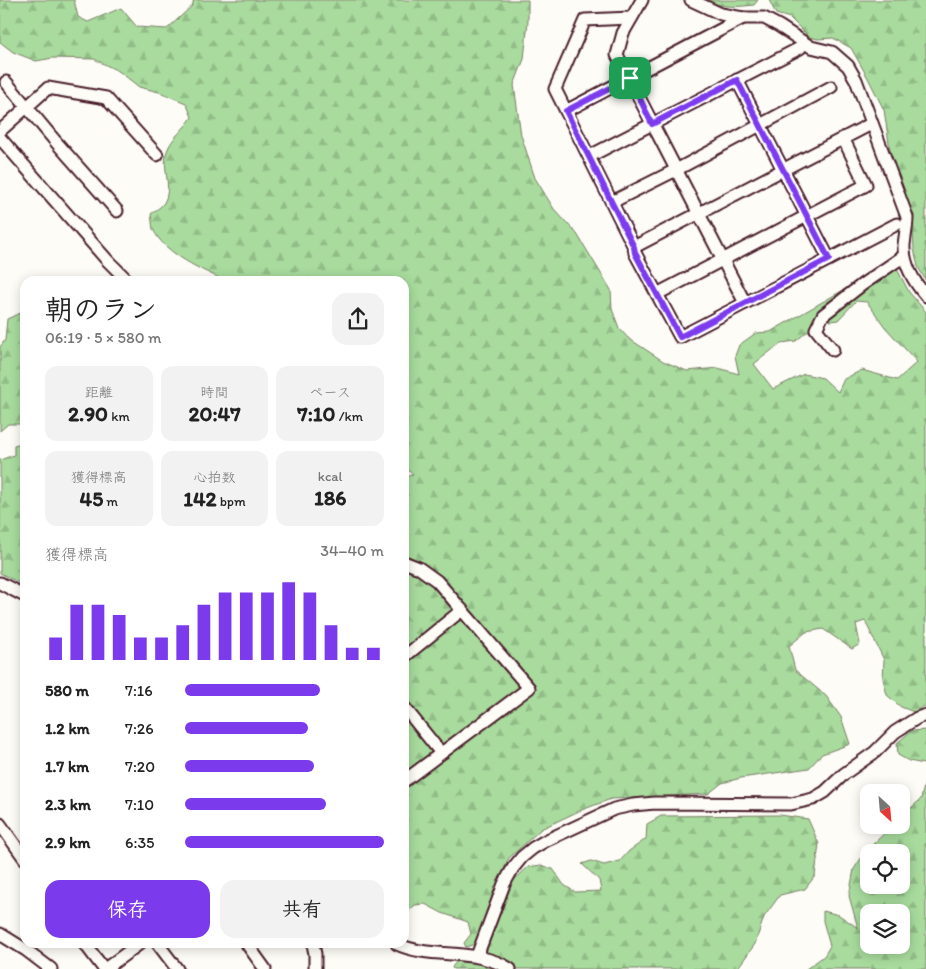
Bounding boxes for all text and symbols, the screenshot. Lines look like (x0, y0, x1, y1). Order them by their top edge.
pin (609, 57, 651, 99)
icon: arrive (616, 64, 644, 92)
text: 朝のラン (45, 292, 157, 326)
button: share (332, 293, 384, 345)
text: 06:19 · 5 × 580 m (45, 328, 162, 347)
text: 距離 (85, 384, 113, 401)
text: 時間 (200, 384, 228, 401)
text: ペース (310, 384, 351, 401)
text: 2.90 (68, 401, 108, 426)
text: 20:47 (188, 401, 241, 426)
text: 7:10 (297, 401, 336, 426)
text: km (108, 408, 130, 425)
text: /km (336, 408, 363, 425)
text: kcal (318, 468, 343, 485)
text: 獲得標高 (71, 469, 127, 486)
text: 心拍数 (193, 469, 235, 486)
text: 186 (314, 485, 346, 510)
text: 45 (80, 486, 103, 511)
text: 142 (183, 486, 217, 511)
text: m (103, 493, 118, 510)
text: bpm (217, 493, 246, 510)
text: 34–40 m (320, 541, 384, 560)
text: 獲得標高 (45, 545, 109, 564)
text: 580 m (45, 681, 89, 700)
text: 7:16 (125, 681, 153, 700)
text: 1.2 km (45, 719, 90, 738)
text: 7:26 (125, 719, 154, 738)
text: 1.7 km (45, 757, 89, 776)
text: 7:20 (125, 757, 155, 776)
north arrow (860, 784, 910, 834)
map controls (860, 784, 910, 954)
text: 2.3 km (45, 795, 91, 814)
text: 7:10 (125, 795, 154, 814)
text: 2.9 km (45, 833, 90, 852)
text: 6:35 (125, 833, 155, 852)
button: locate (860, 844, 910, 894)
button: 保存 (45, 880, 210, 938)
button: 共有 (220, 880, 384, 938)
button: layers (860, 904, 910, 954)

